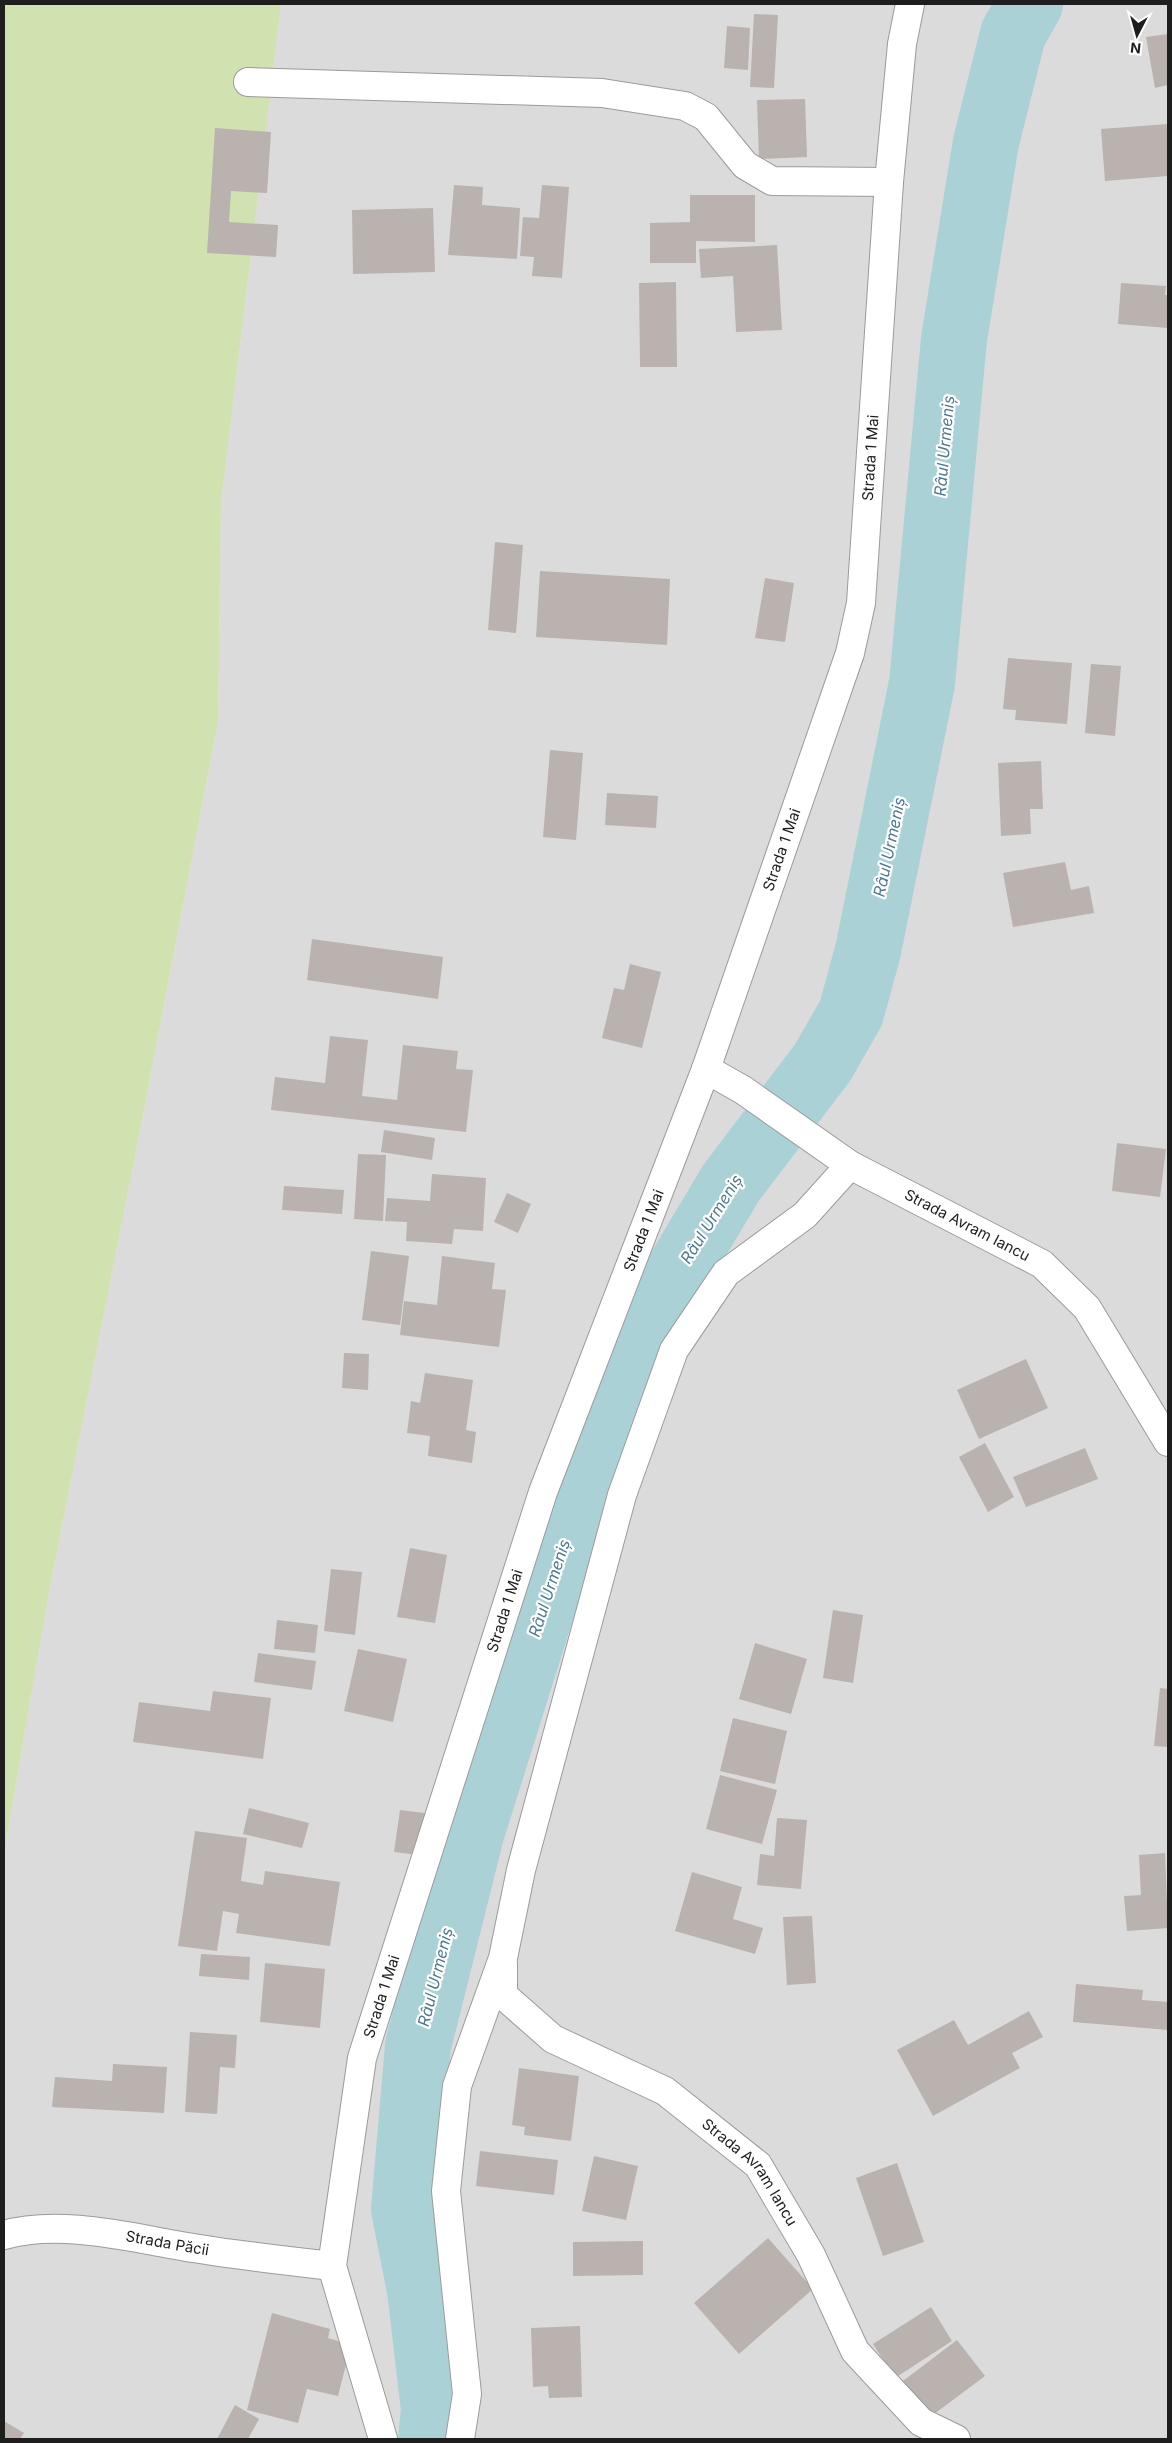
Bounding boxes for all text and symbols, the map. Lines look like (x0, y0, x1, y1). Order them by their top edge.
north arrow (1112, 10, 1162, 60)
text: N (1129, 39, 1142, 57)
water label: Râul Urmeniș (930, 395, 958, 497)
street label: Strada 1 Mai (858, 414, 883, 502)
water label: Râul Urmeniș (869, 795, 909, 899)
street label: Strada 1 Mai (758, 806, 805, 894)
water label: Râul Urmeniș (676, 1171, 746, 1267)
street label: Strada Avram Iancu (901, 1185, 1033, 1265)
street label: Strada 1 Mai (619, 1187, 668, 1274)
water label: Râul Urmeniș (524, 1537, 574, 1639)
street label: Strada 1 Mai (482, 1567, 527, 1655)
water label: Râul Urmeniș (413, 1926, 457, 2028)
street label: Strada 1 Mai (359, 1952, 403, 2040)
street label: Strada Avram Iancu (698, 2114, 802, 2229)
street label: Strada Păcii (124, 2226, 210, 2259)

